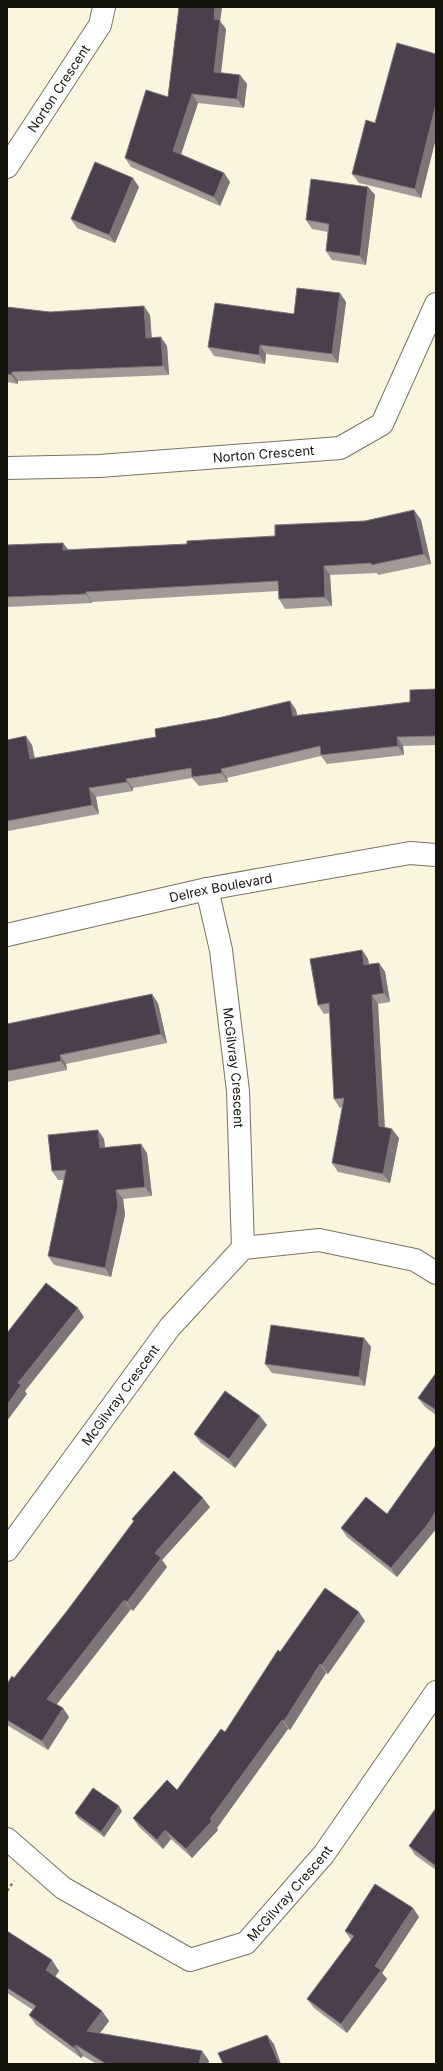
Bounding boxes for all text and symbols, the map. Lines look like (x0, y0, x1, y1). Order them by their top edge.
street label: Norton Crescent (24, 41, 93, 135)
street label: Norton Crescent (212, 442, 315, 465)
street label: Delrex Boulevard (168, 870, 273, 905)
street label: McGilvray Crescent (220, 1006, 247, 1128)
street label: McGilvray Crescent (78, 1341, 163, 1449)
street label: McGilvray Crescent (244, 1843, 335, 1944)

